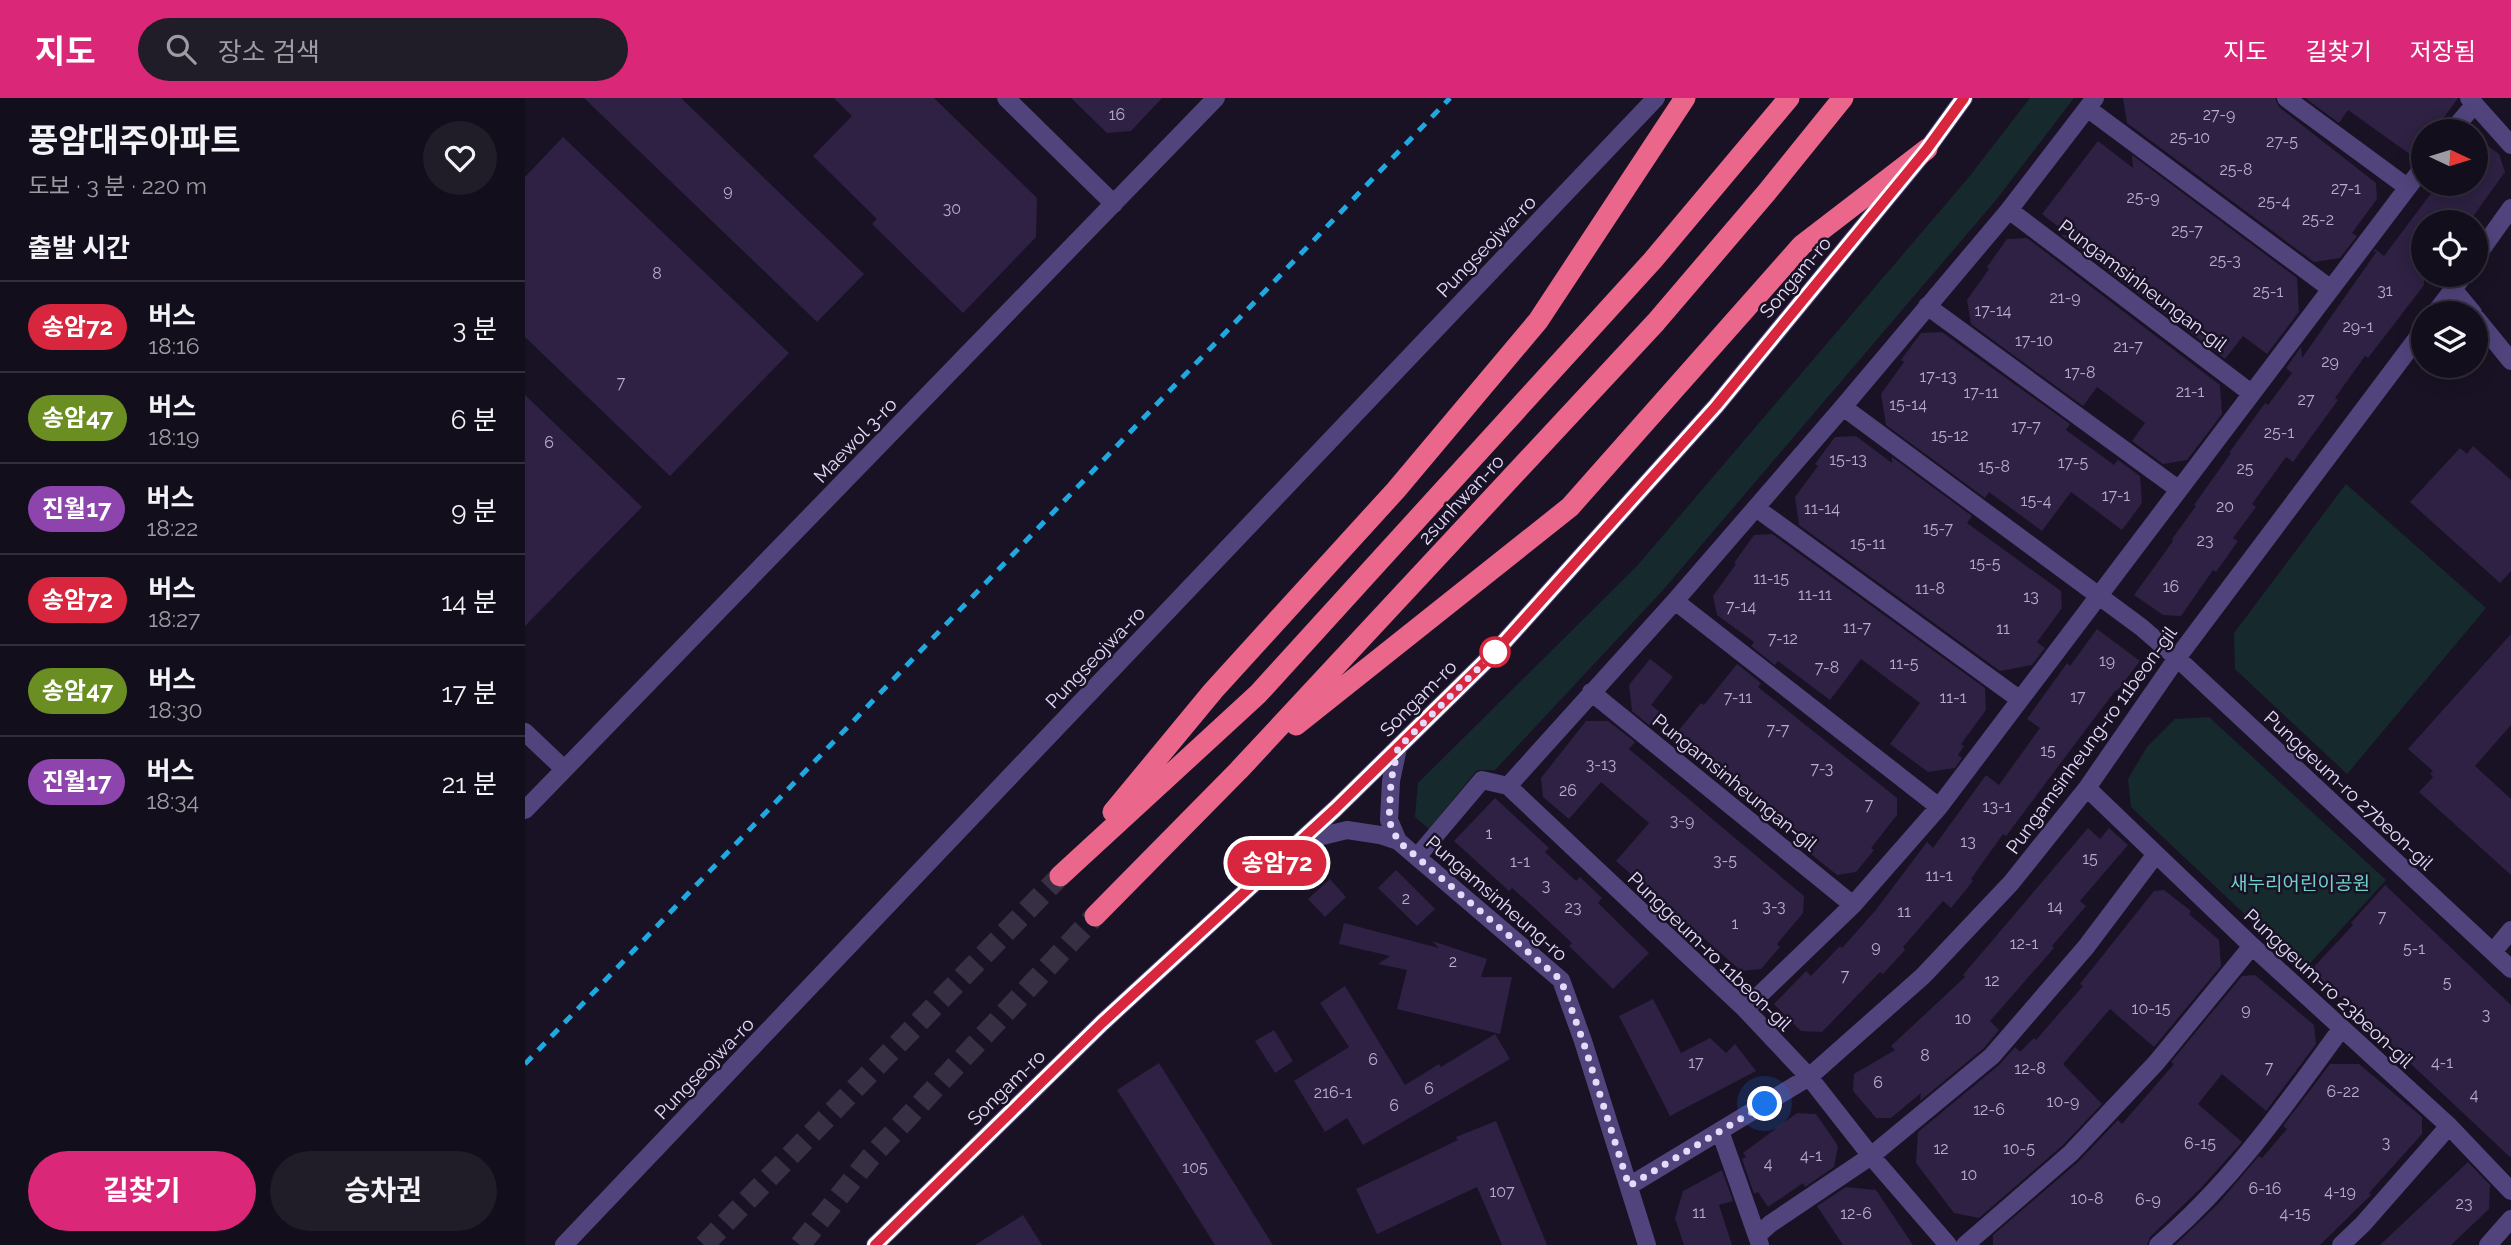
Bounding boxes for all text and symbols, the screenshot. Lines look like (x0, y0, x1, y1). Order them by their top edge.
search box (138, 18, 628, 81)
icon: search (162, 30, 200, 68)
text: 지도 (35, 32, 96, 71)
text: 장소 검색 (218, 37, 320, 67)
text: 지도 (2223, 37, 2268, 66)
text: 길찾기 (2306, 37, 2372, 66)
text: 저장됨 (2410, 37, 2476, 66)
house number: 16 (1109, 105, 1125, 124)
house number: 27-9 (2203, 105, 2235, 124)
north arrow (2411, 119, 2489, 196)
map controls (2411, 119, 2488, 378)
text: 풍암대주아파트 (28, 121, 241, 160)
button: heart (423, 121, 497, 195)
house number: 25-10 (2170, 128, 2210, 147)
house number: 27-5 (2266, 132, 2298, 151)
house number: 25-8 (2219, 160, 2253, 179)
text: 도보 · 3 분 · 220 m (28, 172, 207, 199)
house number: 27-1 (2331, 179, 2361, 198)
house number: 9 (723, 181, 733, 200)
house number: 25-9 (2126, 188, 2160, 207)
street label: Pungseojwa-ro (1432, 190, 1540, 302)
house number: 25-4 (2258, 192, 2290, 211)
house number: 30 (943, 199, 961, 218)
house number: 25-2 (2302, 210, 2334, 229)
button: locate (2411, 210, 2488, 287)
street label: Pungamsinheungan-gil (2055, 215, 2232, 356)
house number: 25-7 (2171, 221, 2203, 240)
street label: Songam-ro (1755, 232, 1835, 322)
text: 출발 시간 (28, 233, 130, 263)
house number: 25-3 (2209, 251, 2241, 270)
house number: 8 (652, 264, 662, 283)
house number: 31 (2377, 281, 2393, 300)
house number: 25-1 (2253, 282, 2283, 301)
house number: 21-9 (2049, 288, 2081, 307)
text: 버스 (148, 301, 196, 331)
house number: 17-14 (1974, 301, 2012, 320)
button: layers (2411, 301, 2488, 378)
text: 송암72 (42, 312, 113, 341)
text: 3 분 (453, 314, 497, 344)
house number: 29-1 (2342, 317, 2374, 336)
house number: 17-10 (2015, 331, 2053, 350)
text: 18:16 (148, 332, 200, 359)
house number: 21-7 (2113, 337, 2143, 356)
house number: 29 (2321, 352, 2339, 371)
house number: 17-8 (2064, 363, 2096, 382)
house number: 17-13 (1920, 367, 1956, 386)
house number: 7 (617, 373, 626, 392)
house number: 21-1 (2176, 382, 2204, 401)
house number: 17-11 (1963, 383, 1999, 402)
house number: 27 (2298, 390, 2315, 409)
text: 버스 (148, 392, 196, 422)
street label: Maewol 3-ro (809, 393, 901, 487)
house number: 15-14 (1889, 395, 1927, 414)
text: 송암47 (42, 403, 113, 432)
text: 6 분 (451, 405, 497, 435)
house number: 17-7 (2011, 417, 2041, 436)
text: 18:19 (148, 423, 199, 450)
house number: 25-1 (2264, 423, 2294, 442)
house number: 15-12 (1931, 426, 1969, 445)
house number: 6 (544, 433, 554, 452)
street label: 2sunhwan-ro (1414, 450, 1508, 548)
house number: 15-13 (1829, 450, 1867, 469)
house number: 17-5 (2058, 453, 2088, 472)
house number: 15-8 (1978, 457, 2010, 476)
house number: 25 (2236, 459, 2254, 478)
text: 버스 (146, 483, 194, 513)
house number: 17-1 (2102, 486, 2130, 505)
house number: 15-4 (2021, 491, 2052, 510)
text: 진월17 (42, 494, 111, 523)
text: 9 분 (451, 496, 497, 526)
house number: 20 (2216, 497, 2234, 516)
house number: 11-14 (1804, 499, 1840, 518)
text: 18:22 (146, 514, 198, 541)
house number: 15-7 (1923, 519, 1954, 538)
house number: 23 (2197, 531, 2213, 550)
house number: 15-11 (1850, 534, 1886, 553)
house number: 15-5 (1970, 554, 2001, 573)
house number: 11-15 (1753, 569, 1789, 588)
text: 버스 (148, 574, 196, 604)
house number: 16 (2163, 577, 2179, 596)
house number: 11-8 (1915, 579, 1945, 598)
text: 송암72 (42, 585, 113, 614)
house number: 11-11 (1798, 585, 1832, 604)
text: 14 분 (441, 587, 497, 617)
house number: 13 (2023, 587, 2039, 606)
house number: 7-14 (1726, 597, 1756, 616)
street label: Pungseojwa-ro (1041, 601, 1149, 713)
text: 18:27 (148, 605, 200, 632)
house number: 11-7 (1843, 618, 1872, 637)
house number: 11 (1996, 619, 2010, 638)
street label: Pungamsinheung-ro 11beon-gil (2001, 621, 2181, 858)
house number: 7-12 (1768, 629, 1798, 648)
unlabelled marker (1480, 637, 1510, 667)
house number: 19 (2099, 651, 2115, 670)
house number: 11-5 (1890, 654, 1919, 673)
street label: Songam-ro (1375, 655, 1461, 741)
house number: 7-8 (1815, 658, 1839, 677)
text: 버스 (148, 665, 196, 695)
text: 송암47 (42, 676, 113, 705)
text: 17 분 (442, 678, 497, 708)
house number: 17 (2070, 687, 2086, 706)
house number: 7-11 (1724, 688, 1752, 707)
house number: 11-1 (1939, 688, 1967, 707)
text: 18:30 (148, 696, 203, 723)
street label: Punggeum-ro 27beon-gil (2260, 706, 2438, 874)
street label: Pungamsinheungan-gil (1648, 709, 1822, 856)
house number: 7-7 (1767, 720, 1790, 739)
house number: 15 (2040, 741, 2056, 760)
house number: 3-13 (1586, 755, 1616, 774)
text: 버스 (146, 756, 194, 786)
house number: 7-3 (1811, 759, 1833, 778)
text: 진월17 (42, 767, 111, 796)
text: 21 분 (442, 769, 497, 799)
house number: 26 (1559, 781, 1577, 800)
text: 18:34 (146, 787, 199, 814)
house number: 7 (1865, 795, 1874, 814)
house number: 13-1 (1983, 797, 2012, 816)
house number: 3-9 (1670, 811, 1694, 830)
house number: 1 (1486, 824, 1493, 843)
street label: Pungamsinheung-ro (1422, 831, 1572, 965)
house number: 13 (1960, 832, 1976, 851)
line badge: 송암72 (1228, 840, 1326, 886)
text: 송암72 (1241, 848, 1313, 877)
house number: 15 (2082, 849, 2098, 868)
house number: 3-5 (1713, 851, 1737, 870)
house number: 1-1 (1510, 852, 1530, 871)
house number: 11-1 (1925, 866, 1953, 885)
street label: Punggeum-ro 11beon-gil (1624, 867, 1797, 1035)
park label: 새누리어린이공원 (2230, 872, 2370, 894)
house number: 3 (1542, 876, 1550, 895)
house number: 2 (1402, 889, 1410, 908)
house number: 3-3 (1762, 897, 1786, 916)
house number: 14 (2047, 897, 2063, 916)
house number: 23 (1565, 898, 1581, 917)
house number: 11 (1897, 902, 1911, 921)
street label: Punggeum-ro 23beon-gil (2240, 904, 2418, 1072)
house number: 7 (2378, 907, 2387, 926)
house number: 1 (1732, 914, 1739, 933)
house number: 12-1 (2010, 934, 2038, 953)
house number: 9 (1871, 937, 1881, 956)
house number: 5-1 (2403, 939, 2425, 958)
house number: 2 (1449, 952, 1457, 971)
house number: 7 (1841, 966, 1850, 985)
house number: 12 (1984, 971, 2000, 990)
house number: 5 (2443, 973, 2452, 992)
house number: 10-15 (2132, 999, 2171, 1018)
house number: 9 (2241, 1000, 2251, 1019)
house number: 3 (2482, 1005, 2490, 1024)
house number: 10 (1955, 1009, 1971, 1028)
street label: Pungseojwa-ro (650, 1012, 758, 1124)
street label: Songam-ro (963, 1045, 1049, 1129)
house number: 8 (1920, 1046, 1930, 1065)
house number: 6 (1368, 1050, 1378, 1069)
house number: 17 (1688, 1053, 1704, 1072)
house number: 4-1 (2431, 1053, 2453, 1072)
house number: 7 (2265, 1058, 2274, 1077)
house number: 12-8 (2014, 1059, 2046, 1078)
house number: 6 (1873, 1073, 1883, 1092)
house number: 6 (1424, 1079, 1434, 1098)
house number: 6-22 (2326, 1082, 2360, 1101)
house number: 216-1 (1314, 1083, 1352, 1102)
house number: 4 (2470, 1085, 2479, 1104)
your location (1747, 1086, 1782, 1121)
house number: 10-9 (2047, 1092, 2079, 1111)
house number: 6 (1389, 1096, 1399, 1115)
house number: 12-6 (1973, 1100, 2005, 1119)
house number: 3 (2382, 1133, 2390, 1152)
house number: 6-15 (2184, 1134, 2216, 1153)
house number: 12 (1933, 1139, 1949, 1158)
house number: 10-5 (2003, 1139, 2035, 1158)
house number: 4-1 (1800, 1146, 1822, 1165)
button: 길찾기 (28, 1151, 256, 1231)
button: 승차권 (270, 1151, 497, 1231)
house number: 4 (1764, 1154, 1773, 1173)
house number: 105 (1182, 1158, 1208, 1177)
house number: 10 (1961, 1165, 1977, 1184)
house number: 6-16 (2249, 1179, 2281, 1198)
house number: 107 (1489, 1182, 1515, 1201)
house number: 4-19 (2324, 1182, 2356, 1201)
house number: 10-8 (2071, 1189, 2103, 1208)
house number: 6-9 (2135, 1190, 2161, 1209)
house number: 23 (2456, 1194, 2472, 1213)
house number: 11 (1692, 1203, 1706, 1222)
house number: 12-6 (1840, 1204, 1872, 1223)
house number: 4-15 (2280, 1204, 2311, 1223)

